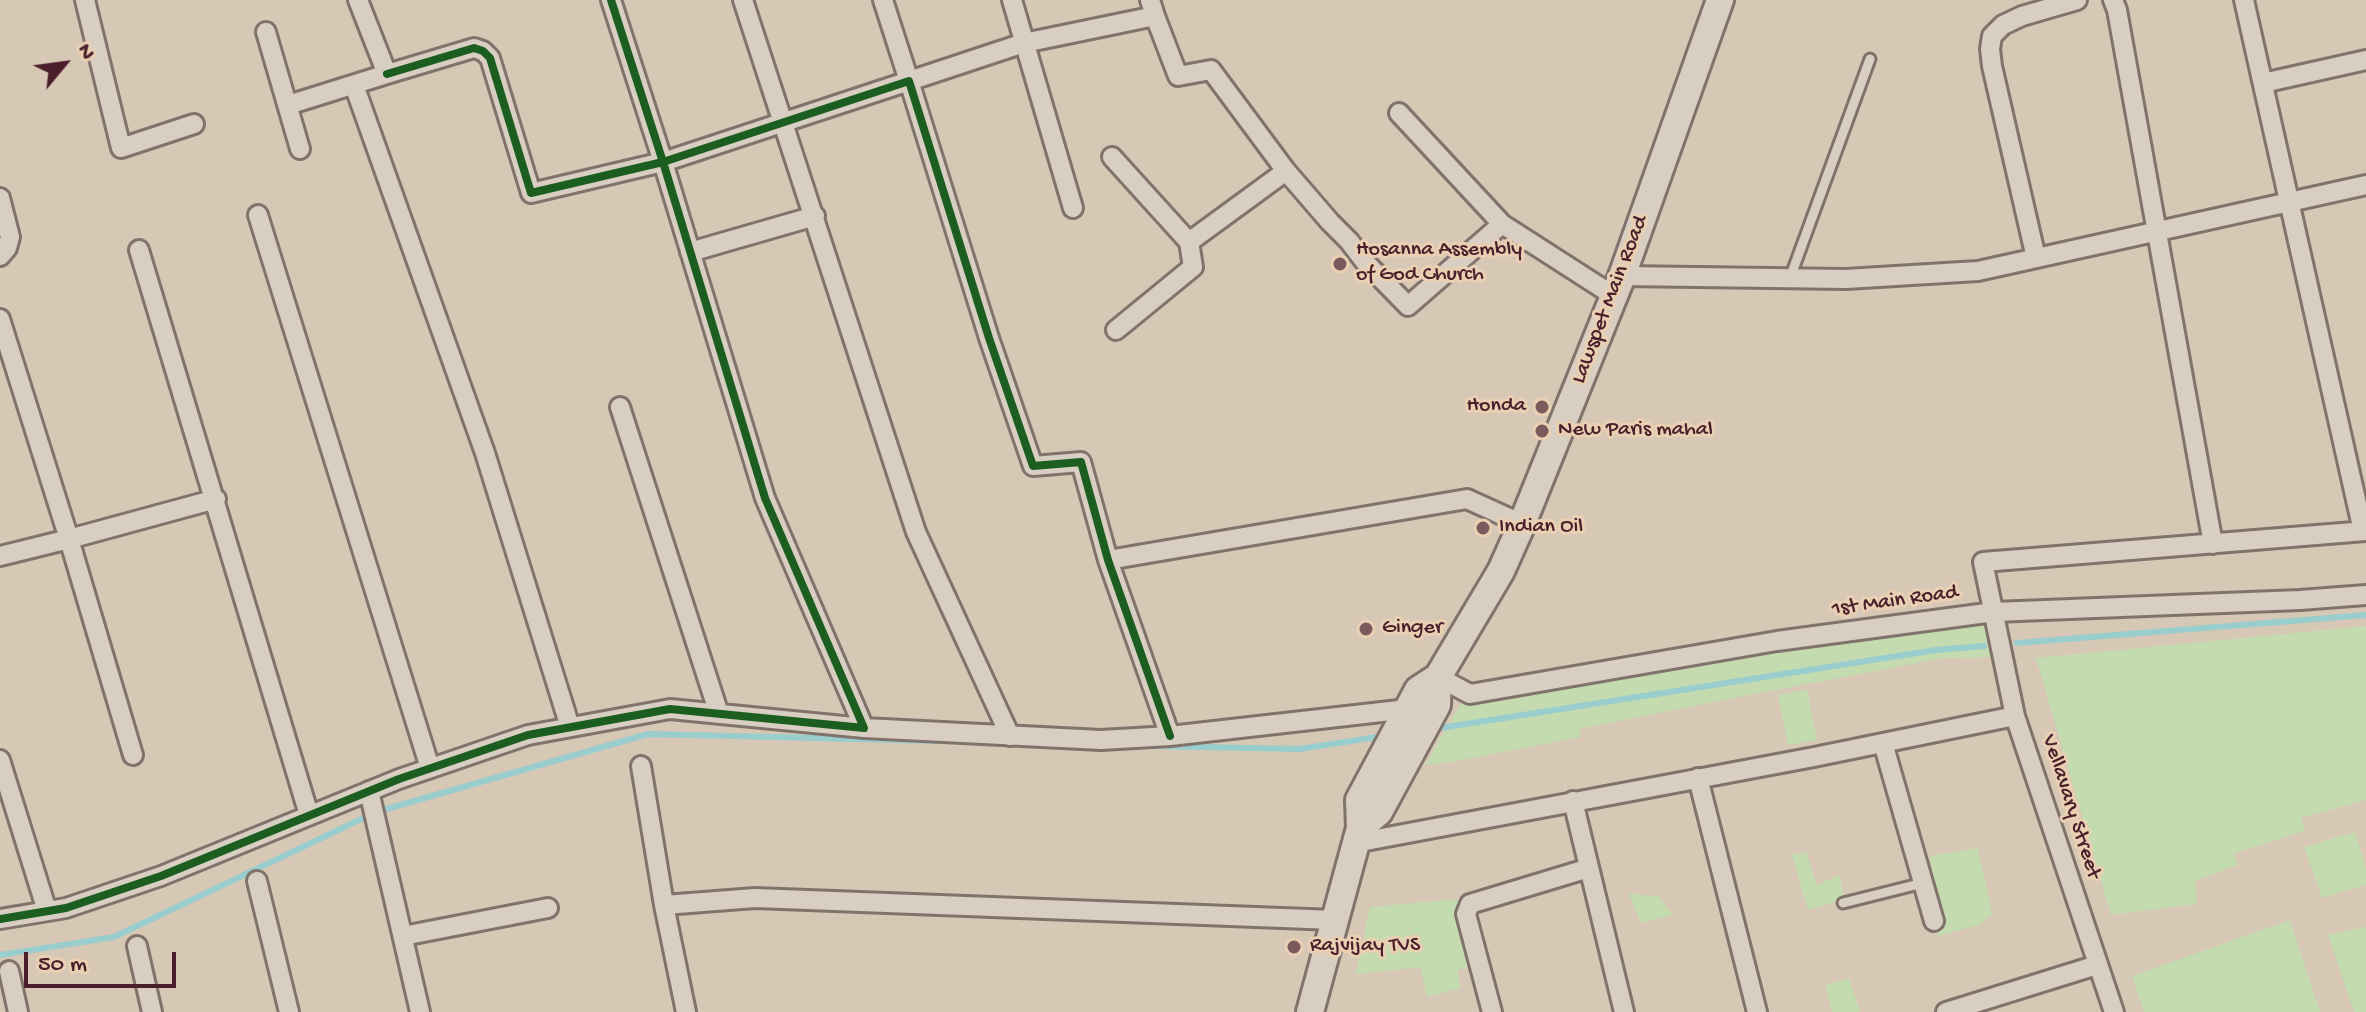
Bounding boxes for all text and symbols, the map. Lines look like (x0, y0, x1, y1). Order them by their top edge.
north arrow (24, 24, 104, 104)
text: N (70, 40, 100, 65)
street label: Lawspet Main Road (1567, 212, 1655, 388)
place label: Hosanna Assembly of God Church (1356, 238, 1522, 290)
marker: Hosanna Assembly of God Church (1331, 255, 1349, 273)
place label: Honda (1466, 394, 1526, 420)
marker: Honda (1533, 398, 1551, 416)
place label: New Paris mahal (1558, 418, 1713, 444)
marker: New Paris mahal (1533, 422, 1551, 440)
place label: Indian Oil (1499, 515, 1583, 541)
marker: Indian Oil (1474, 519, 1492, 537)
street label: 1st Main Road (1830, 580, 1960, 624)
place label: Ginger (1382, 616, 1443, 642)
marker: Ginger (1357, 620, 1375, 638)
street label: Vellavary Street (2034, 732, 2106, 882)
place label: Rajvijay TVS (1310, 934, 1420, 960)
scale bar (28, 936, 180, 986)
marker: Rajvijay TVS (1285, 938, 1303, 956)
text: 50 m (38, 951, 87, 980)

